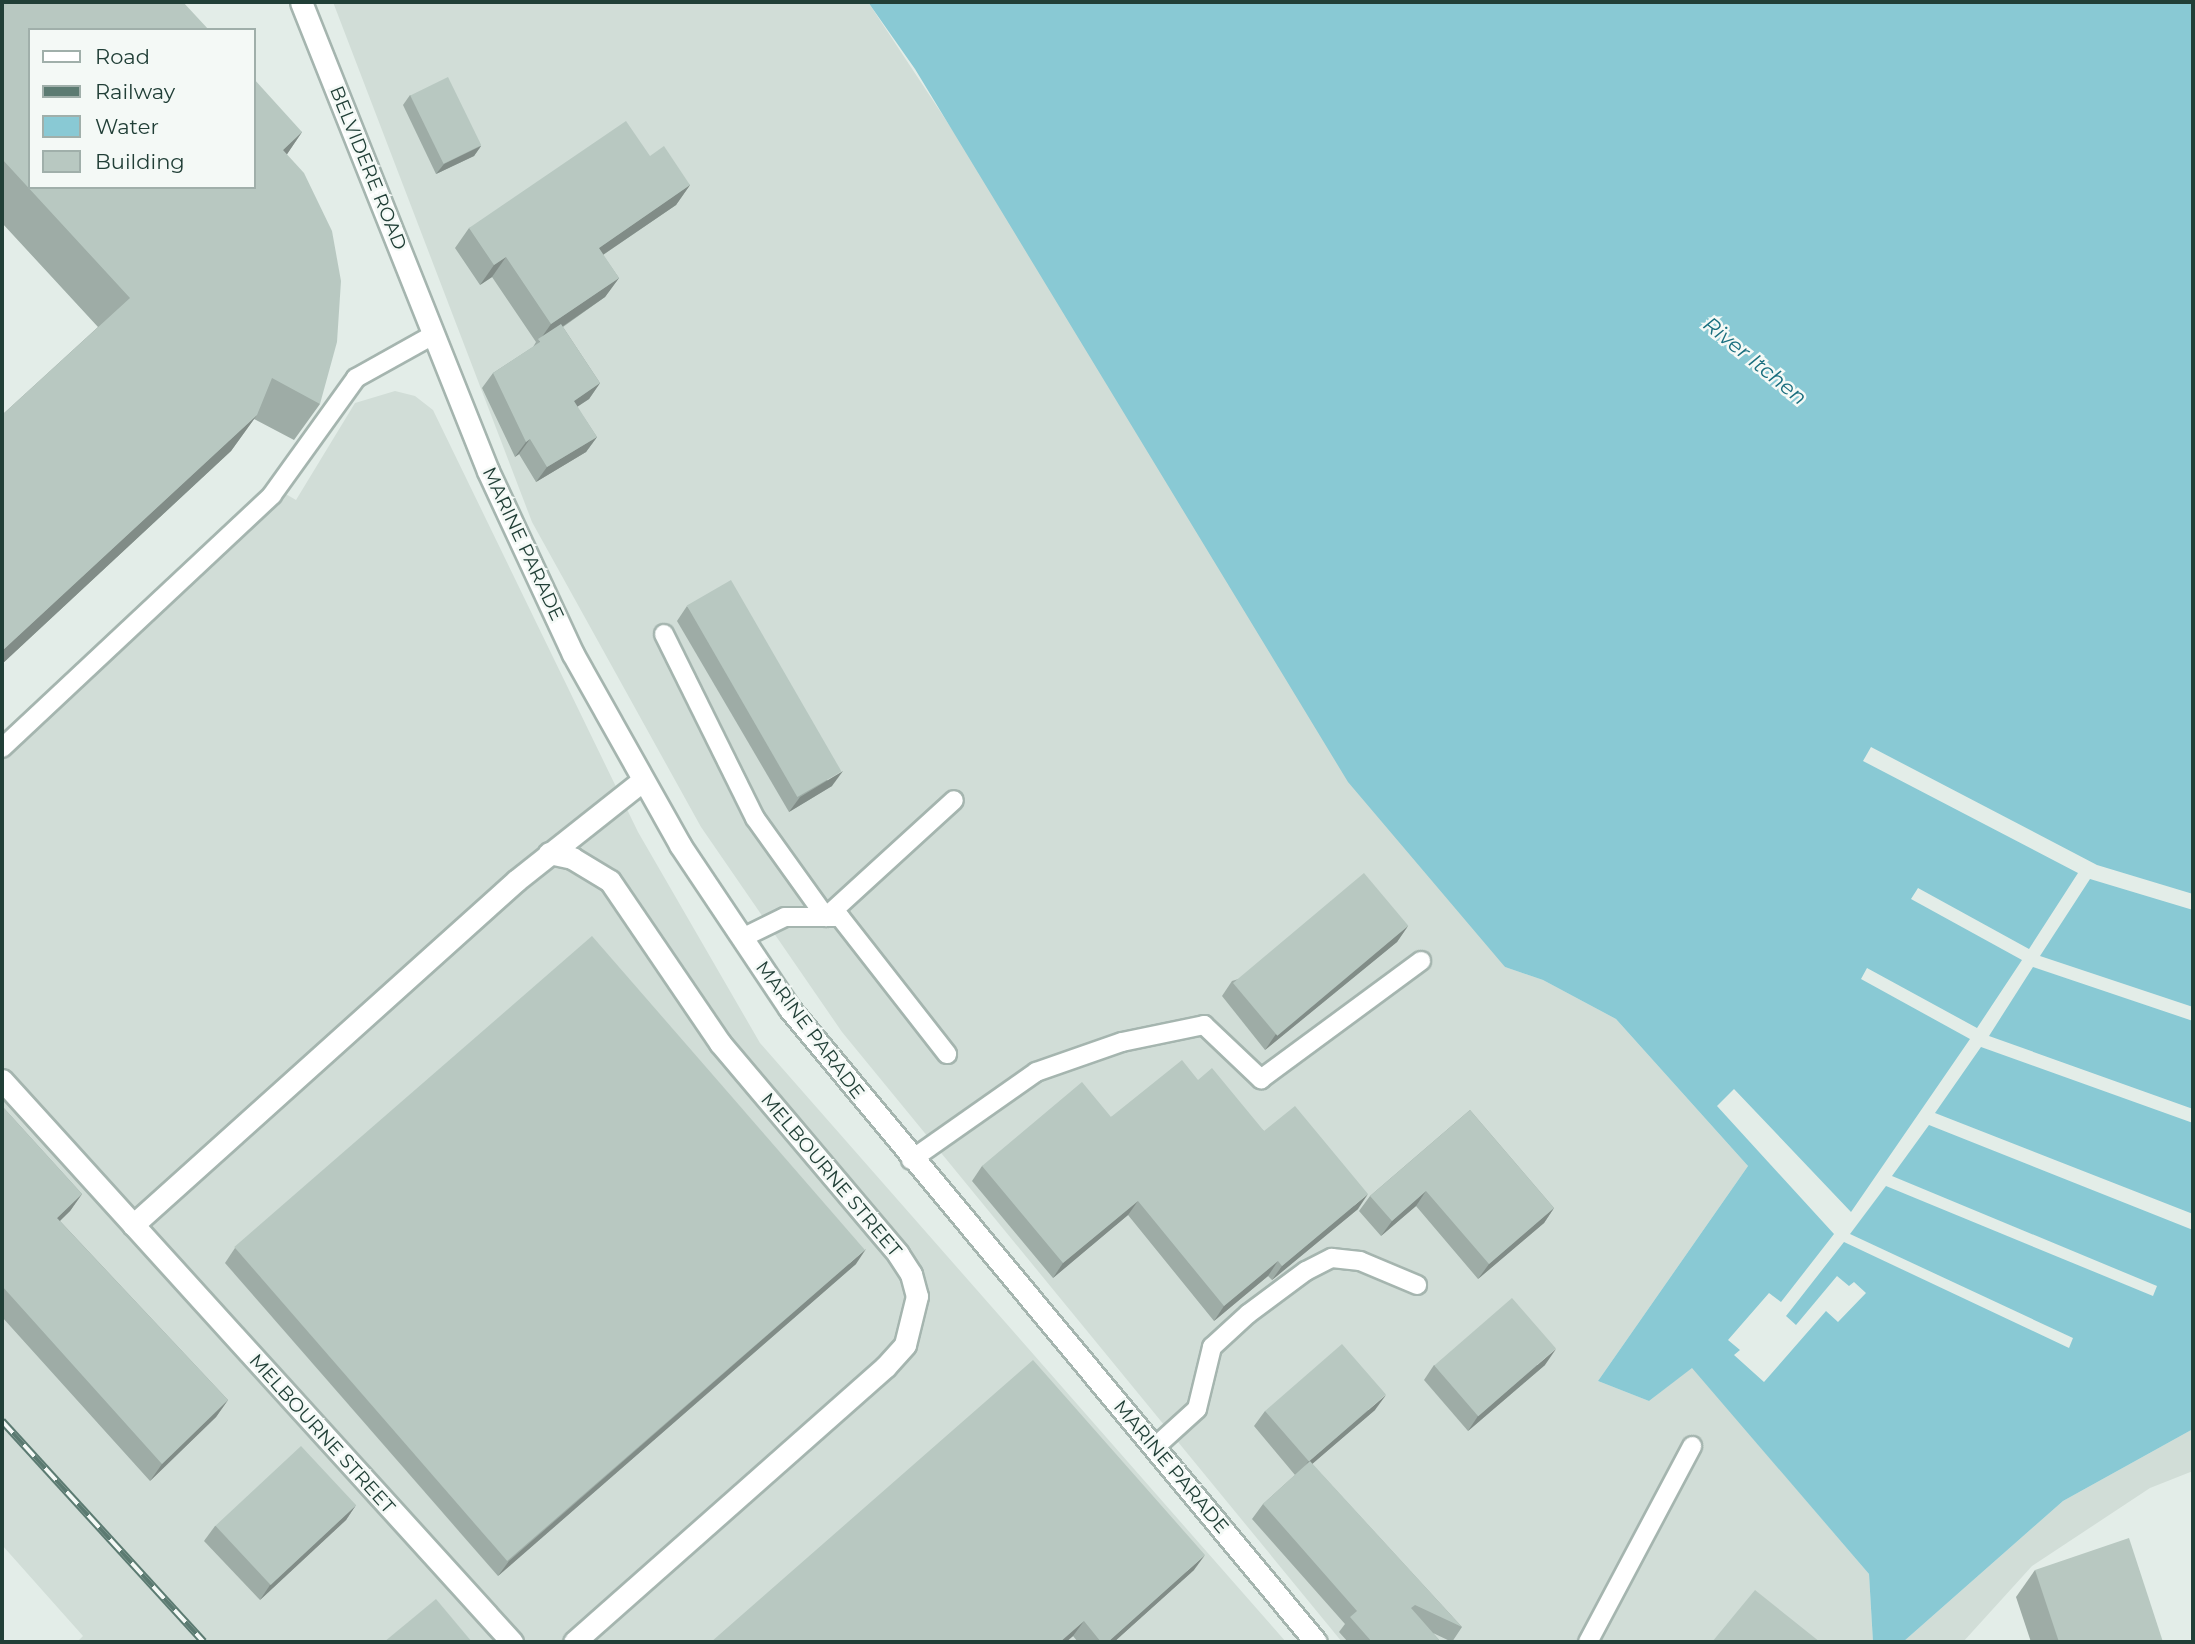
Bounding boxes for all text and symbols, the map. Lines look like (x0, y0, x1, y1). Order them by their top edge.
legend (28, 28, 256, 189)
text: Road (95, 44, 150, 69)
text: Railway (95, 79, 175, 104)
street label: BELVIDERE ROAD (325, 83, 411, 253)
text: Water (95, 114, 159, 139)
text: Building (95, 149, 185, 174)
water label: River Itchen (1698, 312, 1812, 410)
street label: MARINE PARADE (477, 464, 569, 624)
street label: MARINE PARADE (751, 957, 869, 1103)
street label: MELBOURNE STREET (756, 1089, 906, 1261)
street label: MELBOURNE STREET (244, 1350, 400, 1518)
street label: MARINE PARADE (1109, 1396, 1233, 1538)

